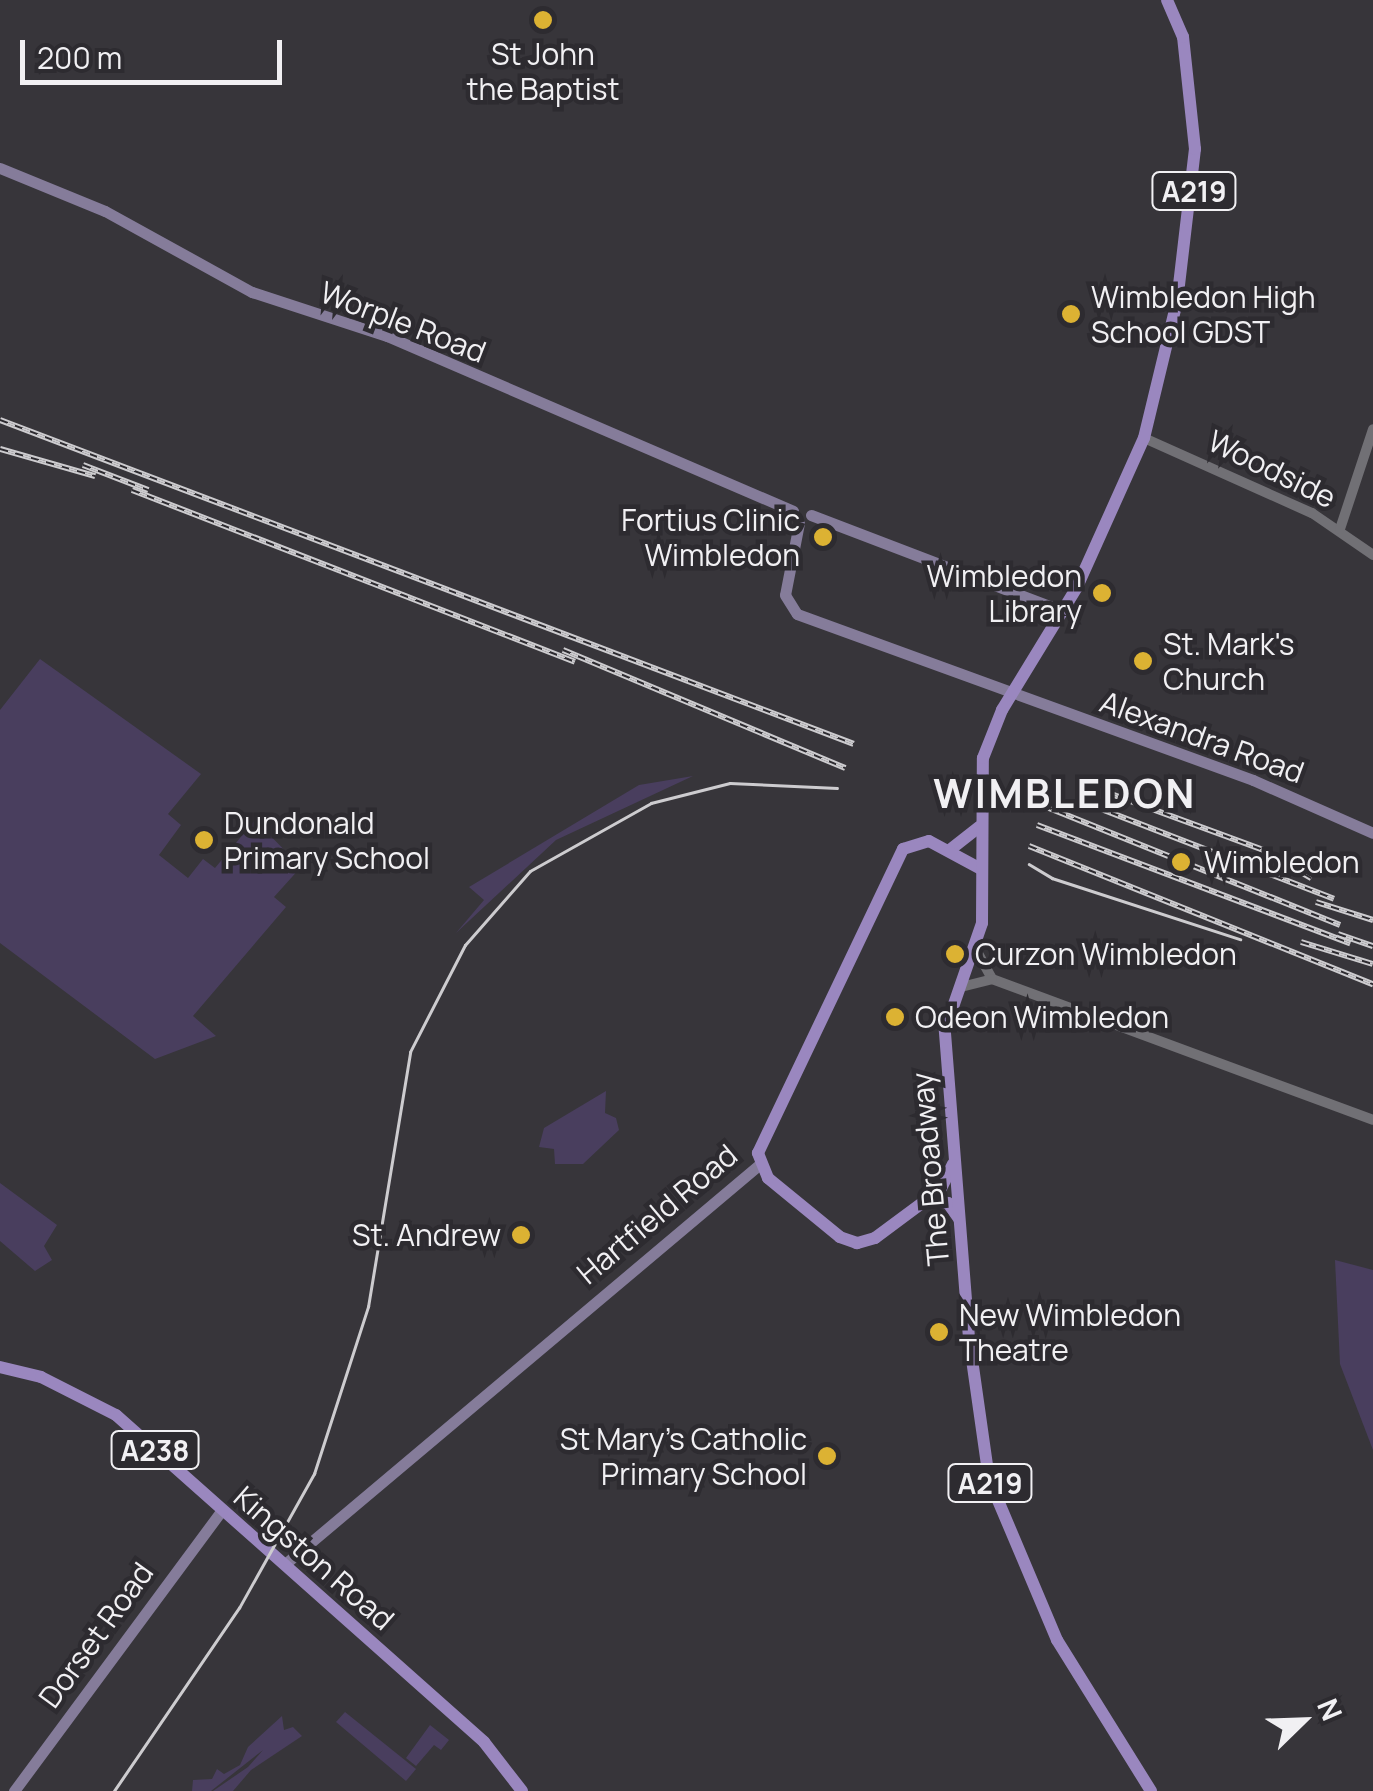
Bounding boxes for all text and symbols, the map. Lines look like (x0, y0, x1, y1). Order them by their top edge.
marker: St John the Baptist (532, 9, 554, 31)
scale bar (25, 20, 288, 82)
place label: St John the Baptist (467, 36, 619, 106)
text: 200 m (37, 37, 122, 78)
road number: A219 (1149, 168, 1239, 214)
street label: Worple Road (315, 274, 491, 370)
place label: Wimbledon High School GDST (1091, 279, 1316, 350)
marker: Wimbledon High School GDST (1060, 303, 1082, 325)
street label: Woodside (1202, 423, 1342, 515)
place label: Fortius Clinic Wimbledon (621, 502, 800, 572)
marker: Fortius Clinic Wimbledon (810, 524, 836, 550)
place label: Wimbledon Library (926, 558, 1082, 628)
marker: Wimbledon Library (1091, 582, 1113, 604)
place label: St. Mark's Church (1163, 626, 1294, 696)
marker: St. Mark's Church (1132, 650, 1154, 672)
street label: Alexandra Road (1095, 683, 1309, 791)
district label: WIMBLEDON (933, 769, 1197, 817)
place label: Dundonald Primary School (224, 805, 430, 876)
marker: Dundonald Primary School (193, 829, 215, 851)
place label: Wimbledon (1204, 844, 1360, 880)
marker: Wimbledon (1168, 849, 1194, 875)
place label: Curzon Wimbledon (975, 936, 1237, 972)
marker: Curzon Wimbledon (944, 943, 966, 965)
place label: Odeon Wimbledon (915, 999, 1169, 1035)
marker: Odeon Wimbledon (884, 1006, 906, 1028)
street label: The Broadway (904, 1071, 956, 1267)
street label: Hartfield Road (570, 1137, 744, 1291)
place label: St. Andrew (352, 1217, 501, 1253)
marker: St. Andrew (510, 1224, 532, 1246)
place label: New Wimbledon Theatre (959, 1297, 1181, 1368)
marker: New Wimbledon Theatre (928, 1321, 950, 1343)
place label: St Mary's Catholic Primary School (560, 1421, 807, 1492)
road number: A238 (110, 1427, 200, 1473)
marker: St Mary's Catholic Primary School (816, 1445, 838, 1467)
road number: A219 (945, 1460, 1035, 1506)
street label: Kingston Road (227, 1479, 401, 1637)
street label: Dorset Road (31, 1555, 161, 1715)
north arrow (1253, 1671, 1353, 1771)
text: N (1309, 1693, 1352, 1726)

